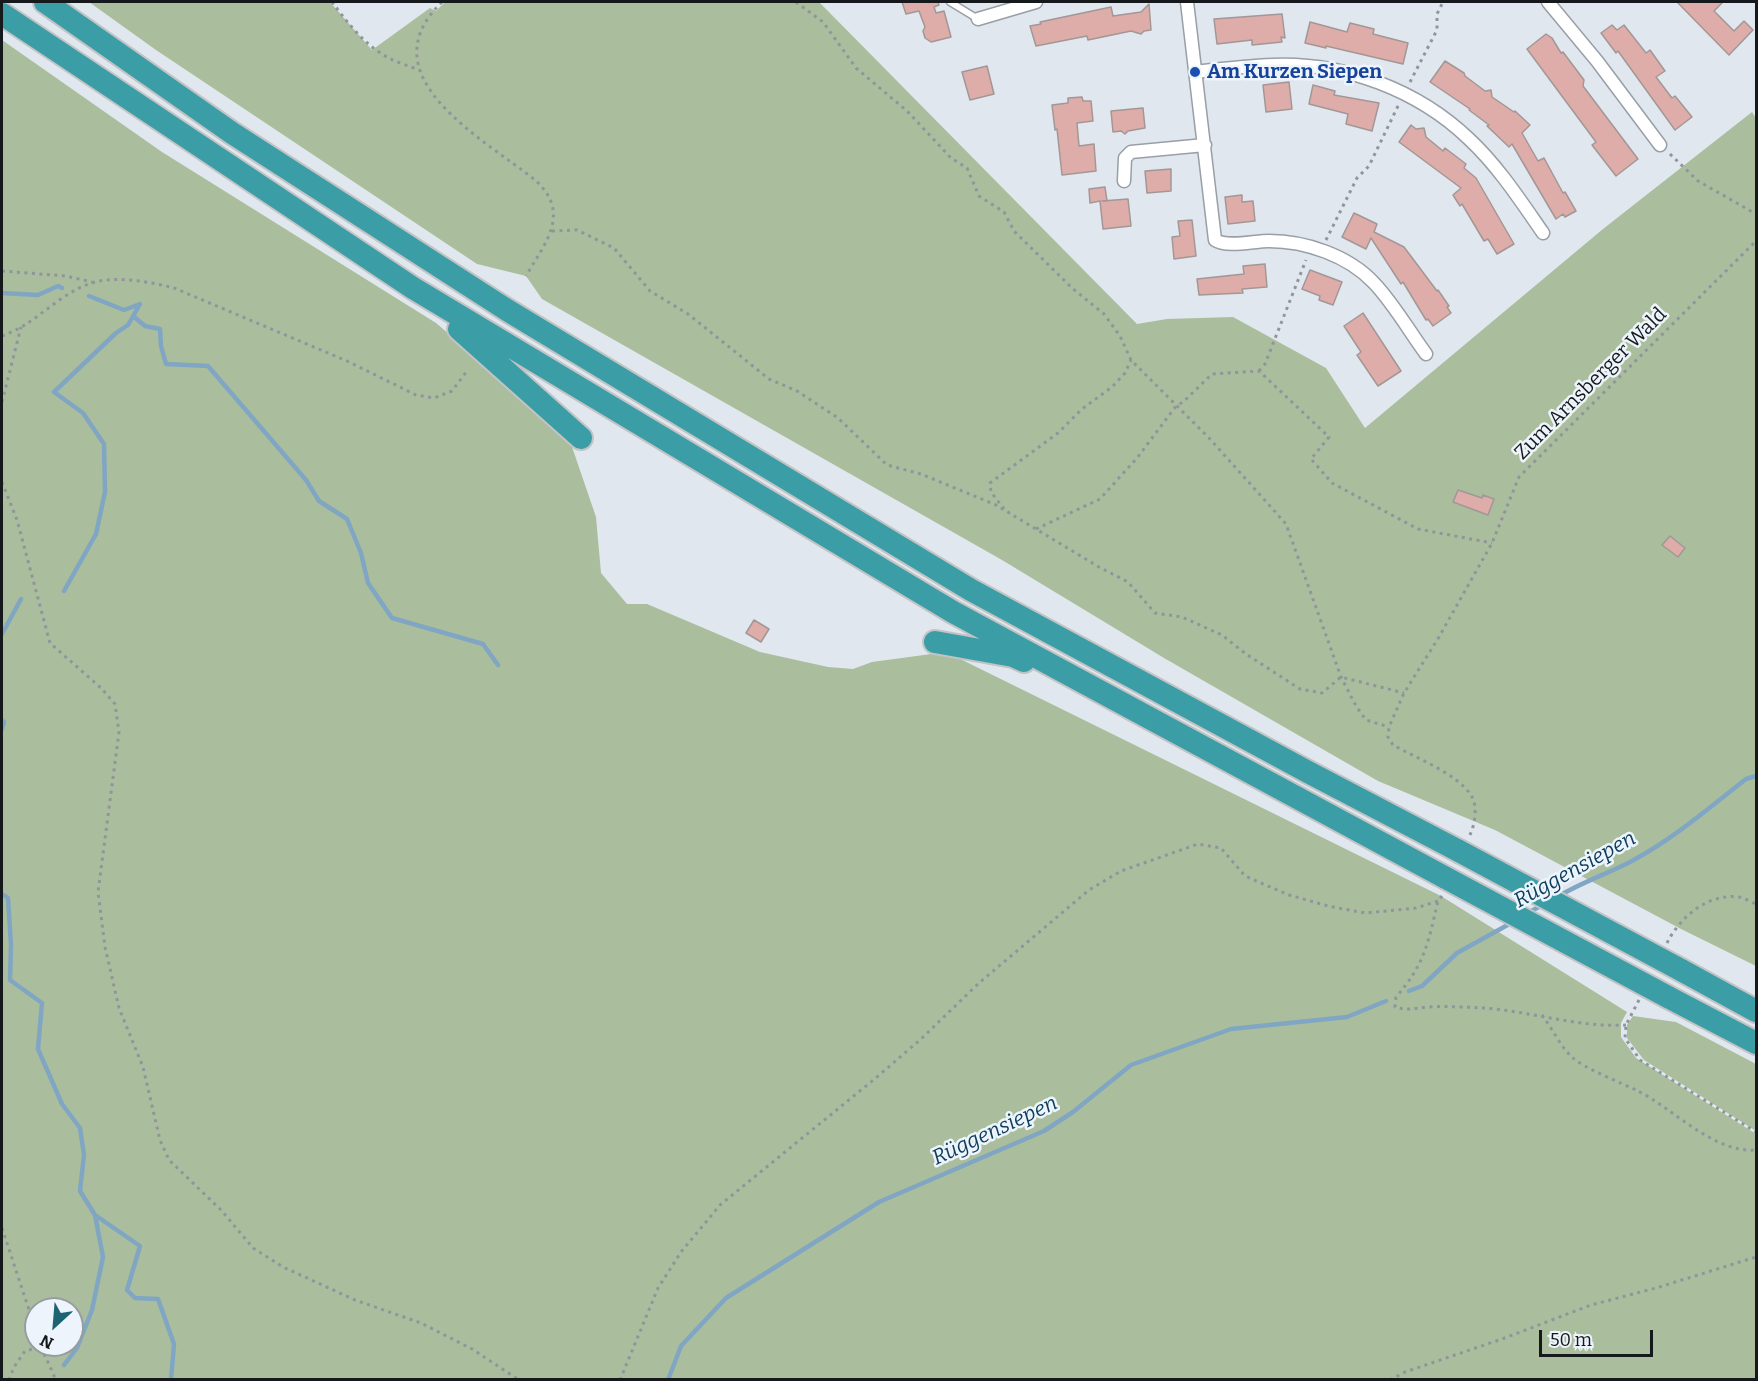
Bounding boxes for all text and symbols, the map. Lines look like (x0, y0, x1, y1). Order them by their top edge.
place label: Am Kurzen Siepen (1207, 60, 1382, 84)
marker: Am Kurzen Siepen (1188, 65, 1202, 79)
street label: Zum Arnsberger Wald (1510, 303, 1672, 465)
water label: Rüggensiepen (1510, 826, 1640, 914)
water label: Rüggensiepen (928, 1091, 1062, 1171)
north arrow (24, 1297, 84, 1357)
scale bar (1542, 1318, 1656, 1356)
text: 50 m (1550, 1329, 1592, 1351)
text: N (37, 1331, 56, 1353)

